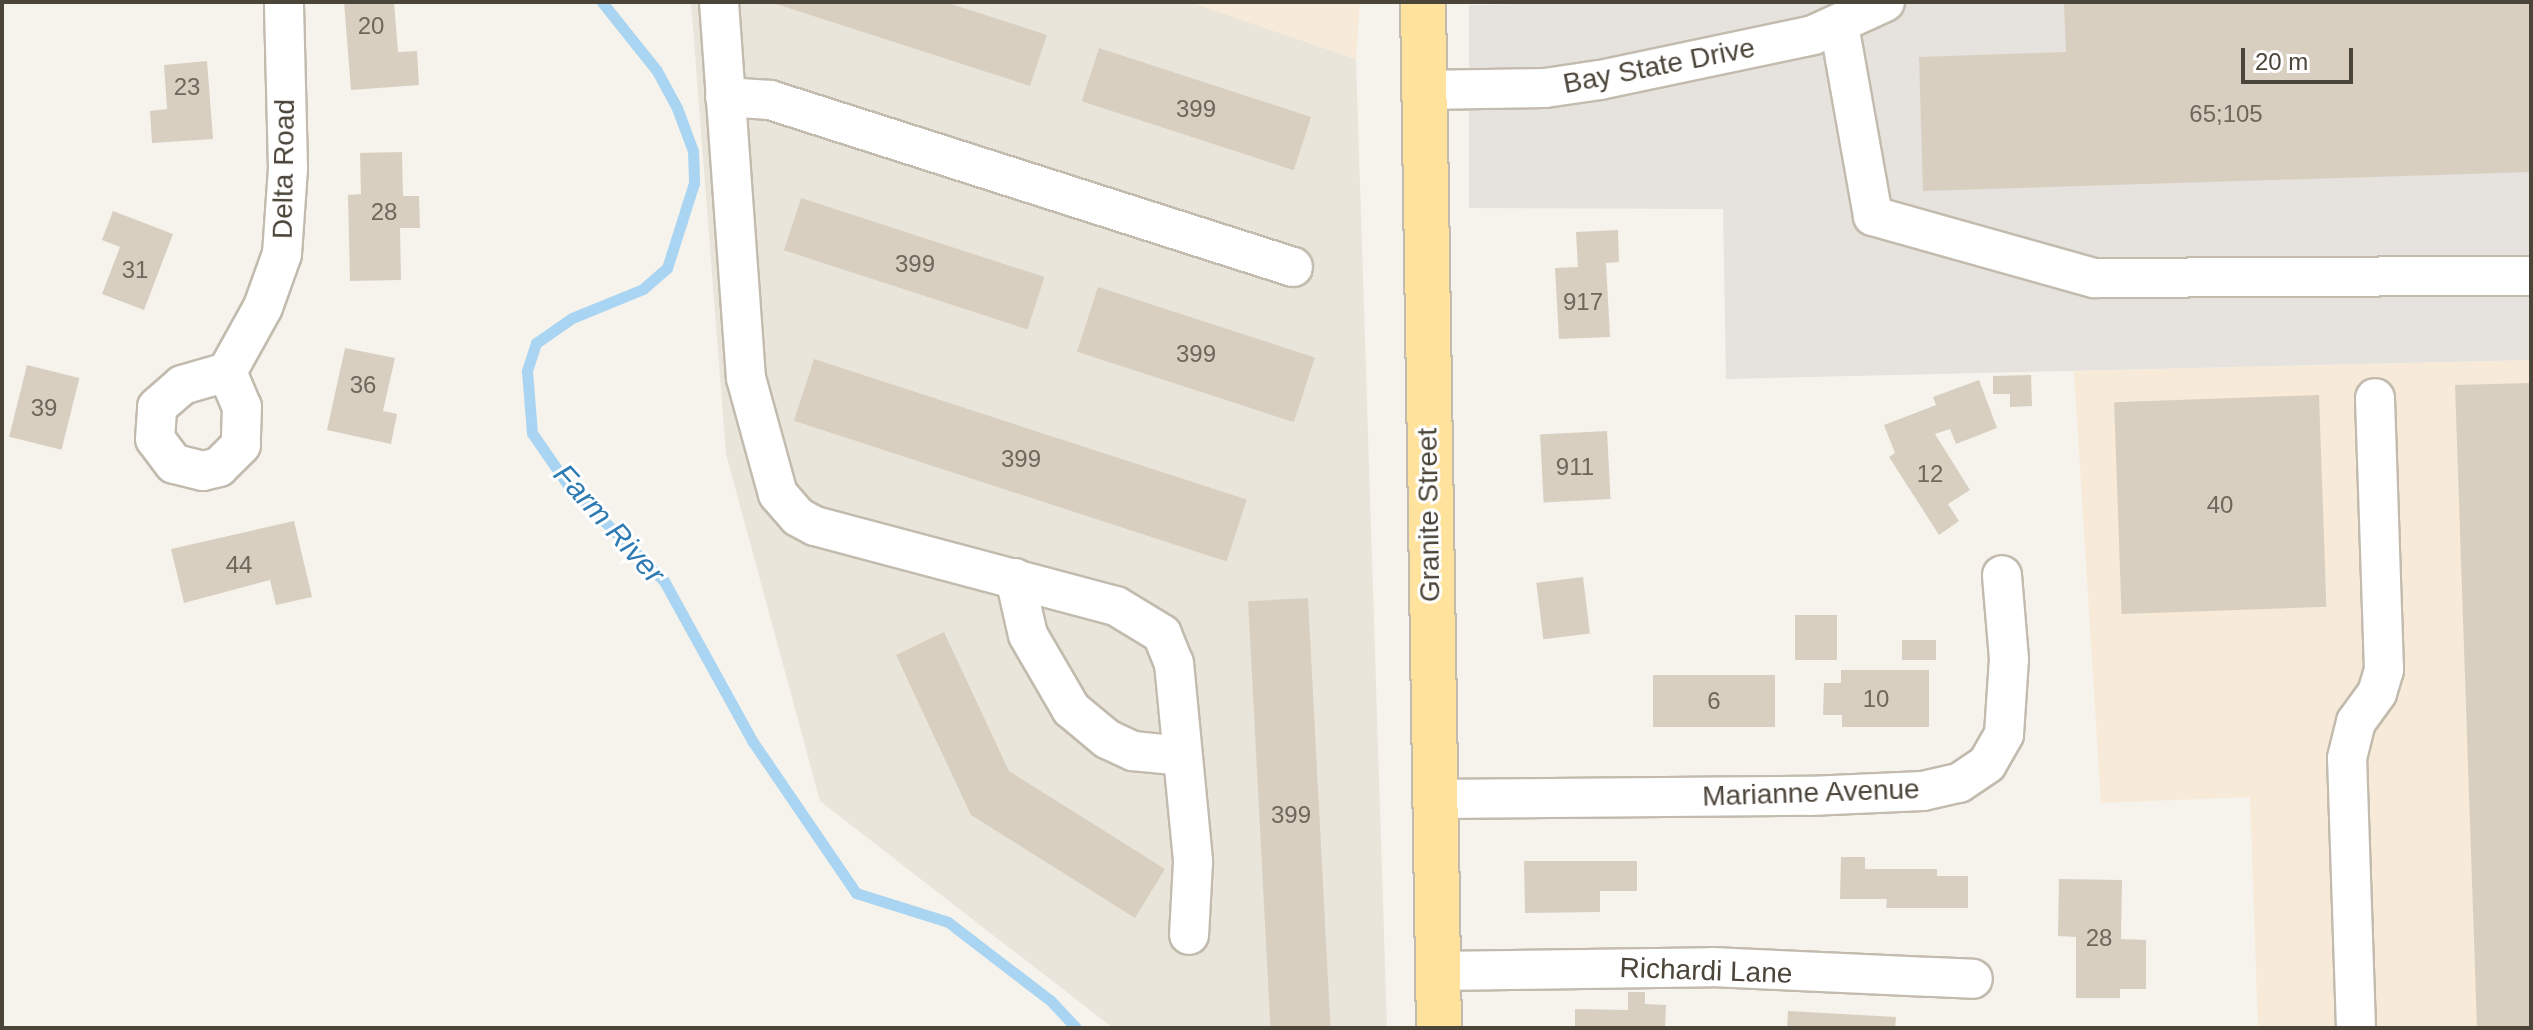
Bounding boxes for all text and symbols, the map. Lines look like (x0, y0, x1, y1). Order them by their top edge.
house number: 20 (358, 12, 384, 40)
street label: Bay State Drive (1560, 31, 1758, 101)
scale bar (2245, 32, 2357, 82)
text: 20 m (2255, 48, 2308, 75)
house number: 23 (174, 73, 200, 101)
house number: 399 (1176, 95, 1216, 123)
street label: Delta Road (266, 99, 302, 239)
house number: 65;105 (2189, 100, 2263, 128)
house number: 28 (371, 198, 397, 226)
house number: 399 (895, 250, 935, 278)
house number: 31 (122, 256, 148, 284)
house number: 917 (1563, 288, 1603, 316)
house number: 399 (1176, 340, 1216, 368)
house number: 36 (350, 371, 376, 399)
house number: 39 (31, 394, 57, 422)
street label: Granite Street (1411, 428, 1447, 602)
house number: 399 (1001, 445, 1041, 473)
house number: 911 (1556, 453, 1594, 481)
water label: Farm River (546, 457, 672, 591)
house number: 12 (1917, 460, 1943, 488)
house number: 40 (2207, 491, 2233, 519)
house number: 44 (226, 551, 252, 579)
house number: 10 (1863, 685, 1889, 713)
house number: 6 (1707, 687, 1721, 715)
street label: Marianne Avenue (1701, 772, 1921, 814)
house number: 399 (1271, 801, 1311, 829)
house number: 28 (2086, 924, 2112, 952)
street label: Richardi Lane (1619, 951, 1793, 991)

